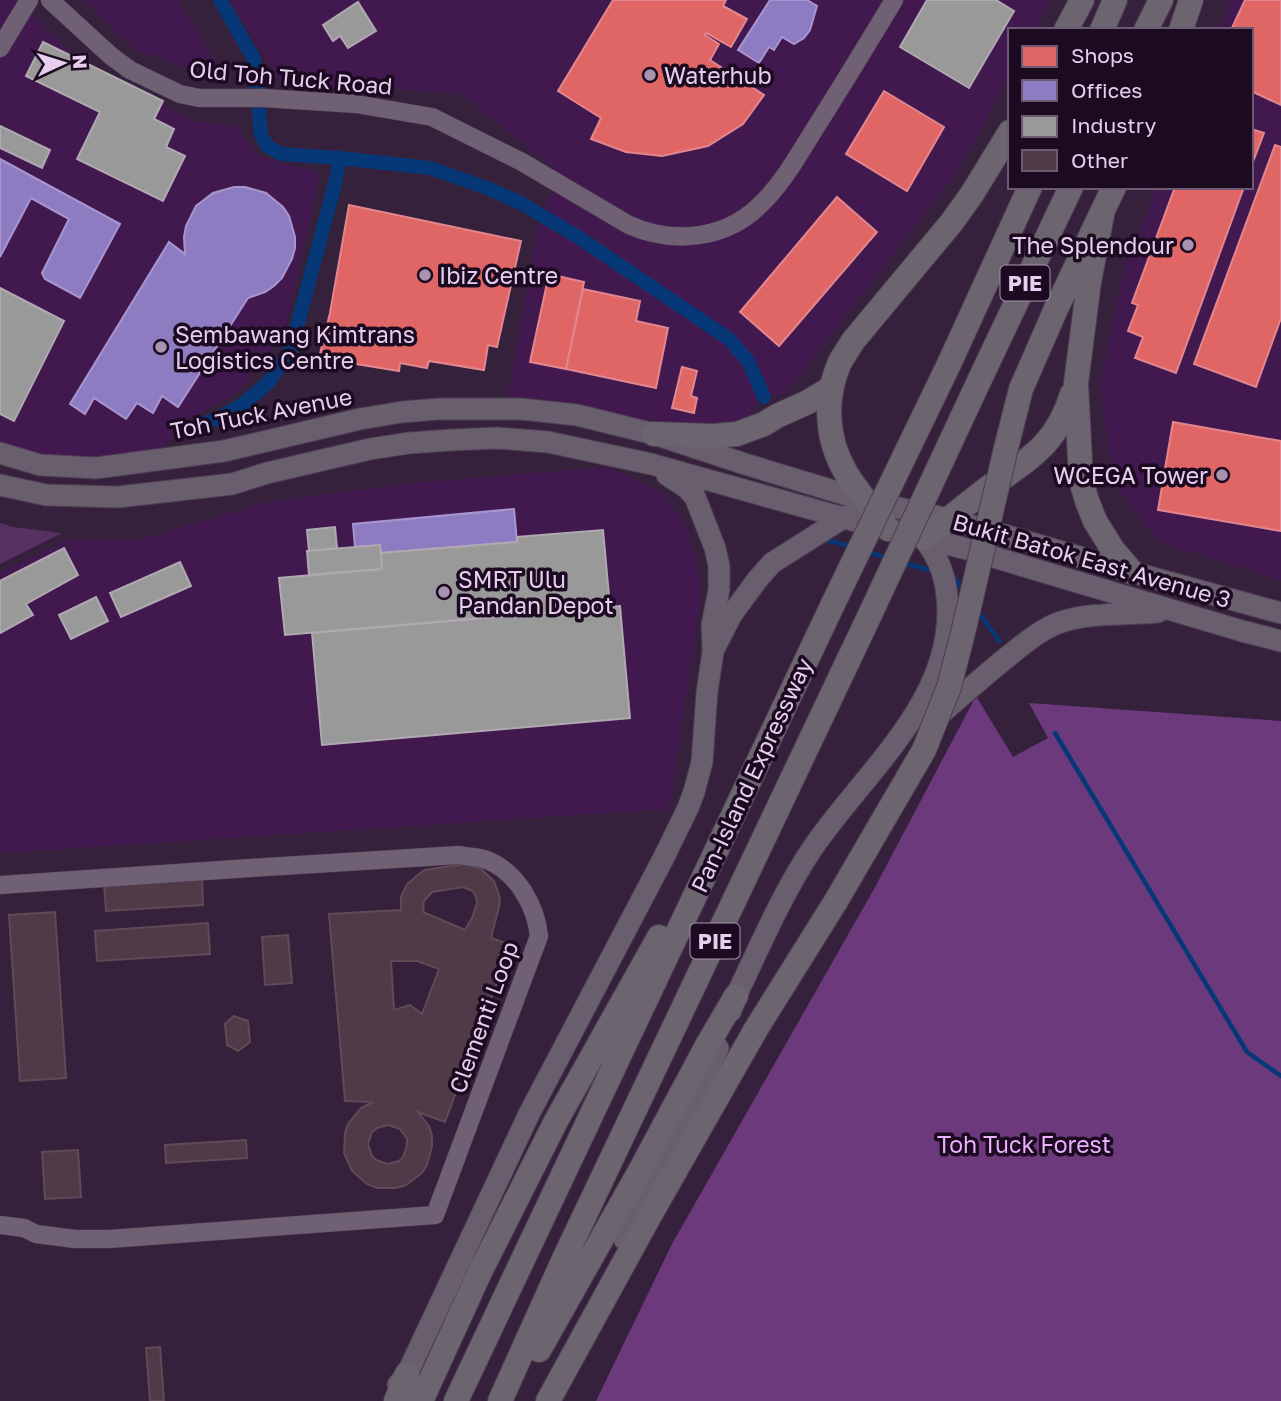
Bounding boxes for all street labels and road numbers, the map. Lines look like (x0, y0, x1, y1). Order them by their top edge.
street label: Old Toh Tuck Road (188, 54, 394, 100)
road number: PIE (1000, 266, 1050, 300)
street label: Toh Tuck Avenue (168, 382, 354, 444)
street label: Bukit Batok East Avenue 3 (950, 507, 1234, 613)
street label: Pan-Island Expressway (684, 653, 818, 897)
road number: PIE (690, 923, 740, 958)
street label: Clementi Loop (443, 937, 523, 1097)

